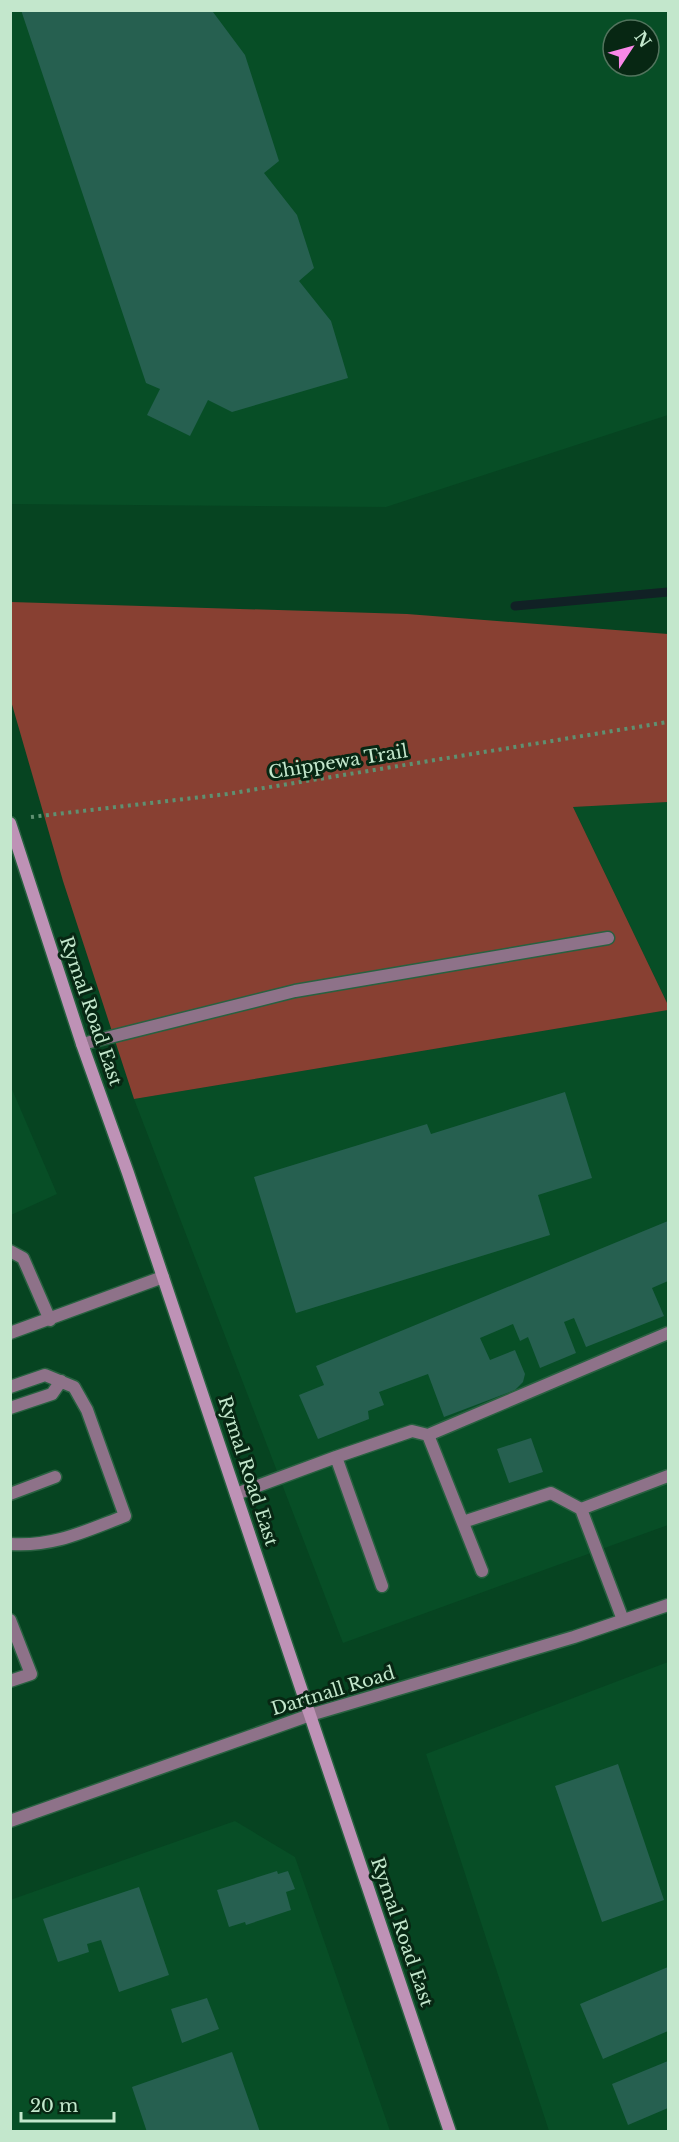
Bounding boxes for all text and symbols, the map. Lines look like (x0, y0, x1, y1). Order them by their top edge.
north arrow (601, 18, 661, 78)
text: N (631, 27, 656, 51)
street label: Chippewa Trail (267, 740, 409, 784)
street label: Rymal Road East (55, 933, 127, 1089)
street label: Rymal Road East (213, 1393, 283, 1549)
street label: Dartnall Road (268, 1662, 398, 1720)
street label: Rymal Road East (366, 1854, 438, 2010)
scale bar (21, 2085, 114, 2123)
text: 20 m (30, 2095, 78, 2117)

